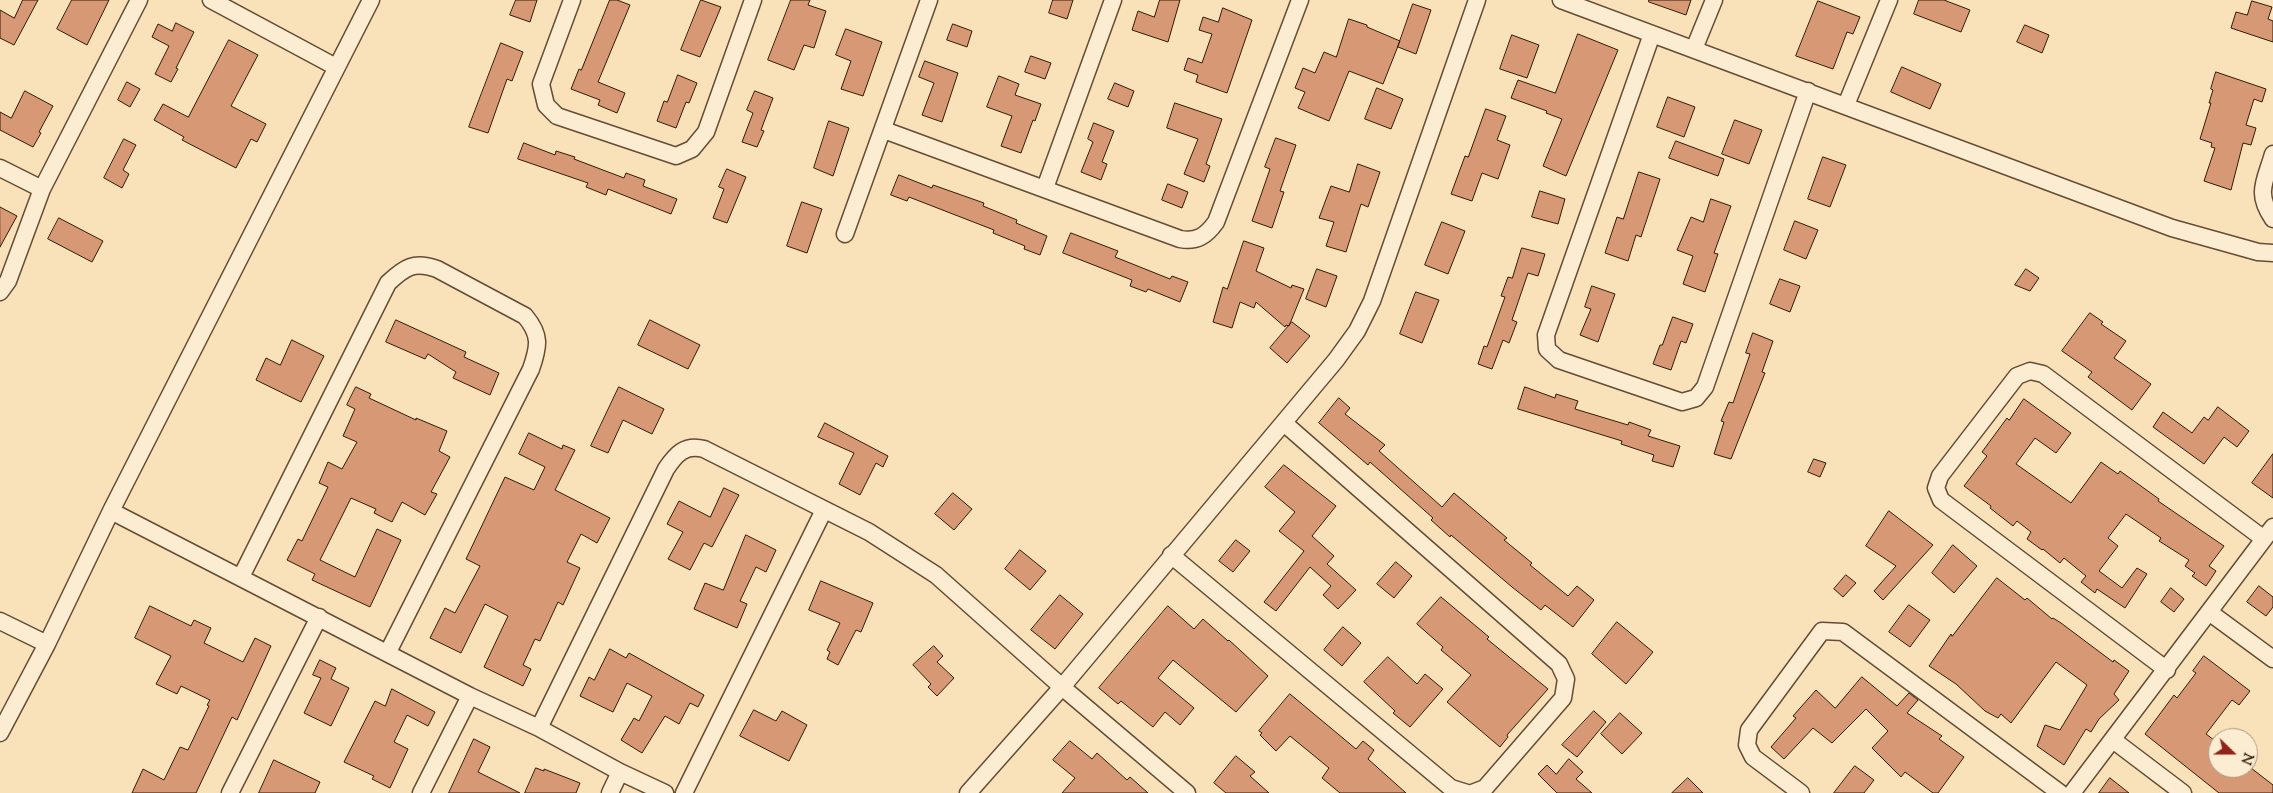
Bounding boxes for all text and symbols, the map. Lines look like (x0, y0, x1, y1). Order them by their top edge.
north arrow (2208, 728, 2258, 778)
text: N (2235, 749, 2257, 767)

